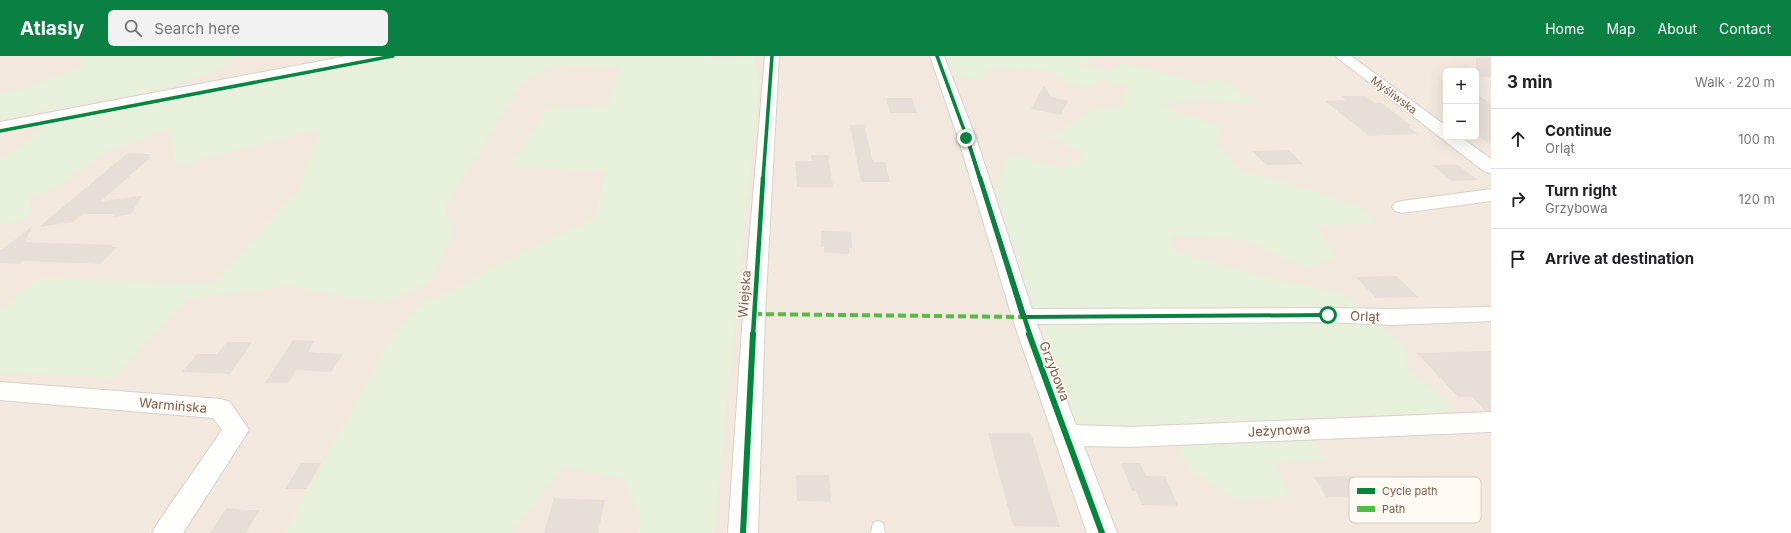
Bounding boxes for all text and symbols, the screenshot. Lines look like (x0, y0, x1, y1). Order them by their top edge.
search box (108, 10, 388, 46)
text: Atlasly (20, 17, 84, 40)
icon: search (122, 17, 144, 39)
text: Search here (154, 19, 240, 38)
text: Home (1545, 20, 1584, 37)
text: Map (1606, 20, 1636, 37)
text: About (1658, 20, 1697, 37)
text: Contact (1719, 20, 1771, 37)
map controls (1443, 68, 1479, 140)
button: + (1443, 68, 1479, 104)
text: 3 min (1507, 72, 1553, 92)
street label: Myśliwska (1368, 73, 1420, 117)
text: Walk · 220 m (1695, 74, 1775, 90)
button: − (1443, 104, 1479, 140)
text: Continue (1545, 121, 1612, 140)
icon: ahead (1507, 128, 1529, 150)
route end (957, 129, 975, 147)
text: 100 m (1738, 131, 1775, 147)
text: Orląt (1545, 140, 1575, 156)
text: Turn right (1545, 181, 1617, 200)
icon: right (1507, 188, 1529, 210)
text: 120 m (1739, 191, 1775, 207)
text: Grzybowa (1545, 200, 1608, 216)
icon: arrive (1507, 248, 1529, 270)
text: Arrive at destination (1545, 249, 1694, 268)
street label: Wiejska (734, 270, 754, 318)
route start (1319, 306, 1337, 324)
street label: Orląt (1350, 307, 1380, 325)
street label: Grzybowa (1036, 339, 1074, 403)
street label: Warmińska (138, 394, 208, 416)
street label: Jeżynowa (1247, 420, 1311, 440)
legend (1349, 477, 1481, 523)
text: Cycle path (1382, 484, 1438, 498)
text: Path (1382, 502, 1405, 516)

